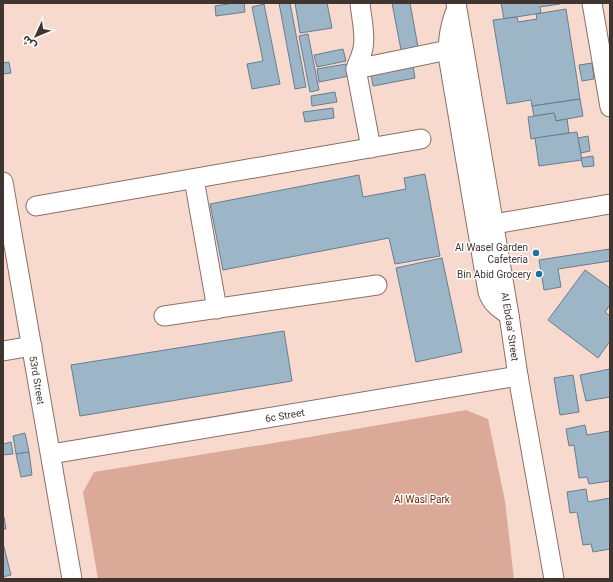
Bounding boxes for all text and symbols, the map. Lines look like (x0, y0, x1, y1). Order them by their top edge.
north arrow (16, 16, 56, 56)
text: ش (19, 33, 39, 53)
place label: Al Wasel Garden Cafeteria (455, 242, 528, 265)
marker: Al Wasel Garden Cafeteria (531, 248, 541, 258)
place label: Bin Abid Grocery (457, 269, 531, 280)
marker: Bin Abid Grocery (534, 269, 544, 279)
street label: Al Ebdaa' Street (500, 291, 521, 362)
street label: 53rd Street (28, 355, 47, 405)
street label: 6c Street (264, 406, 305, 424)
park label: Al Wasl Park (394, 494, 451, 505)

